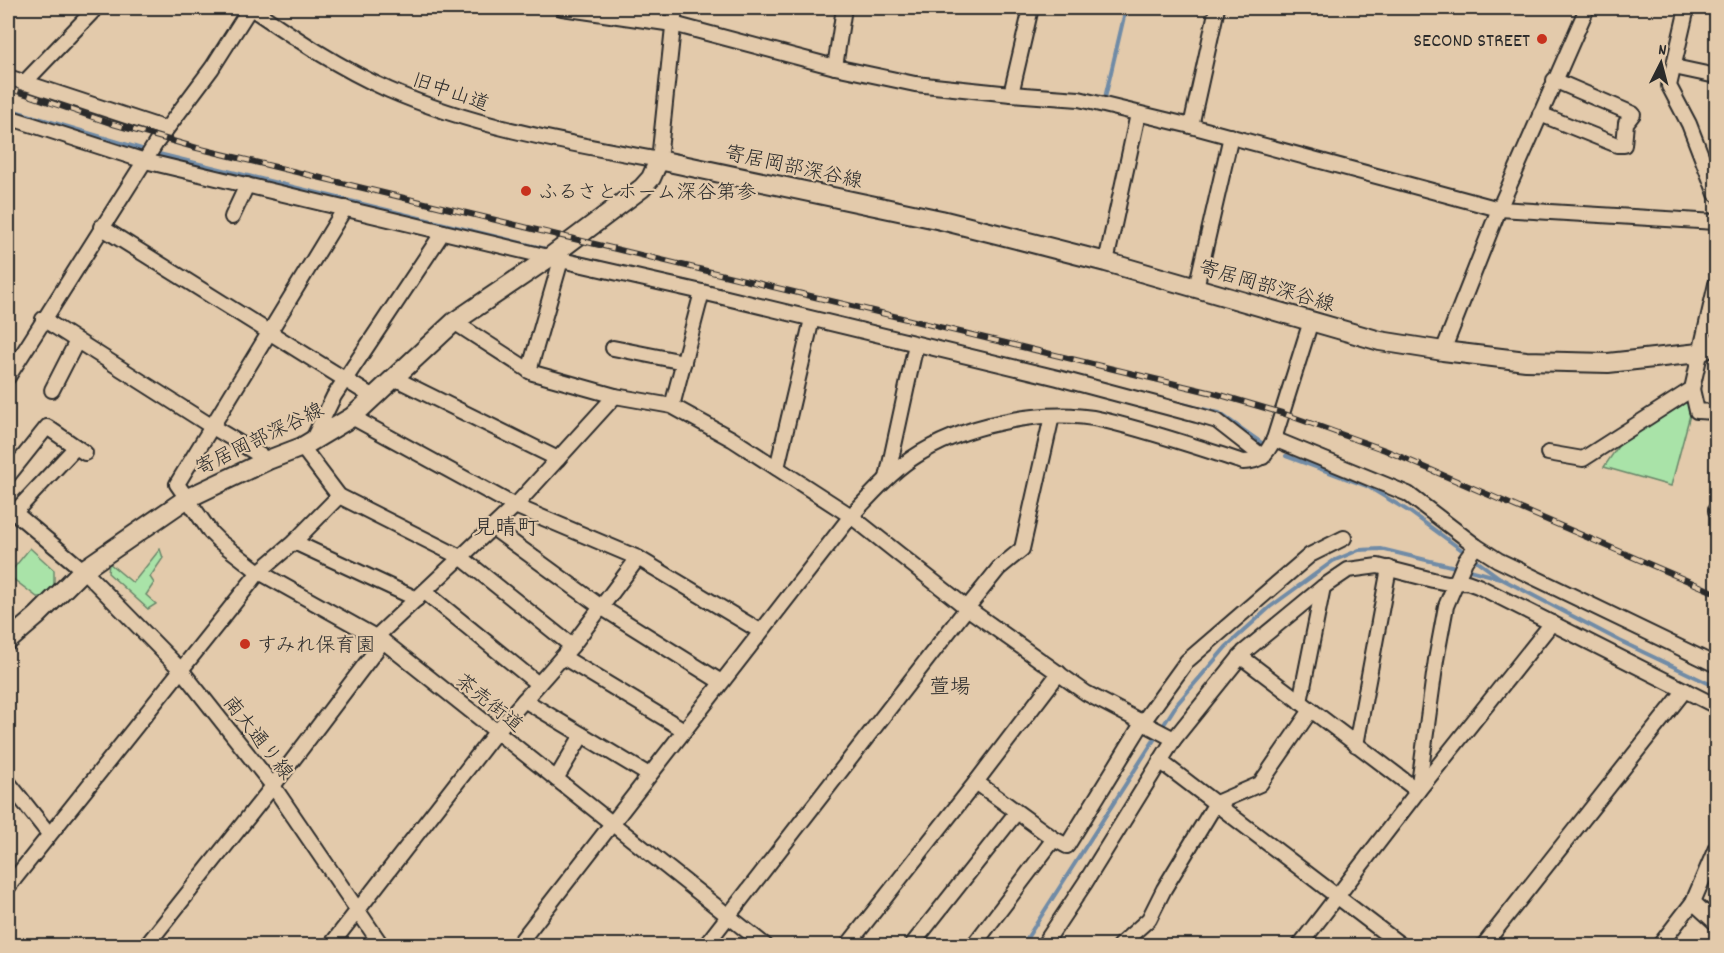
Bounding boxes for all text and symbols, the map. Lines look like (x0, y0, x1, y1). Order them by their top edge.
place label: SECOND STREET (1413, 28, 1530, 56)
marker: SECOND STREET (1535, 32, 1549, 46)
north arrow (1631, 33, 1691, 93)
text: N (1657, 39, 1668, 62)
street label: 旧中山道 (408, 68, 492, 120)
street label: 寄居岡部深谷線 (722, 141, 865, 197)
place label: ふるさとホーム深谷第参 (538, 180, 756, 208)
marker: ふるさとホーム深谷第参 (519, 184, 533, 198)
street label: 寄居岡部深谷線 (1195, 255, 1337, 321)
street label: 寄居岡部深谷線 (191, 397, 329, 484)
district label: 見晴町 (473, 514, 539, 545)
place label: すみれ保育園 (257, 633, 375, 661)
marker: すみれ保育園 (238, 637, 252, 651)
street label: 茶売街道 (448, 668, 528, 740)
district label: 萱場 (929, 674, 971, 704)
street label: 南大通り線 (215, 691, 298, 787)

